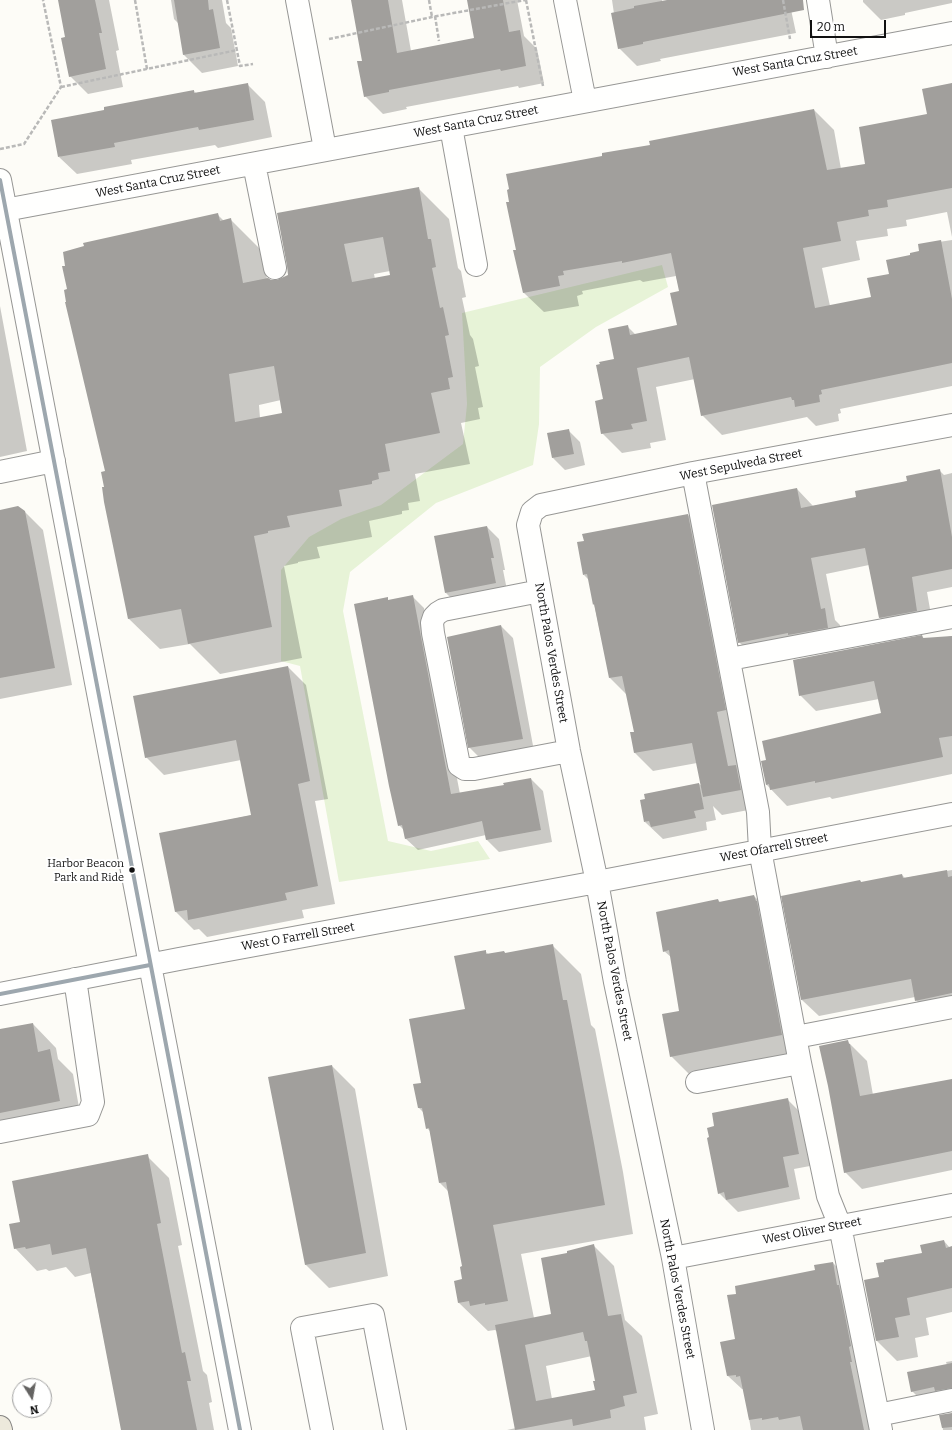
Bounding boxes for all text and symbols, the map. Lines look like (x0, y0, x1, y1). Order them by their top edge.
scale bar (812, 12, 888, 38)
text: 20 m (817, 20, 845, 34)
street label: West Santa Cruz Street (731, 44, 859, 80)
street label: West Santa Cruz Street (412, 103, 540, 141)
street label: West Santa Cruz Street (94, 163, 222, 201)
street label: West Sepulveda Street (679, 446, 803, 484)
street label: North Palos Verdes Street (532, 582, 570, 724)
street label: West Ofarrell Street (719, 830, 829, 866)
place label: Harbor Beacon Park and Ride (47, 857, 124, 883)
marker: Harbor Beacon Park and Ride (127, 865, 137, 875)
street label: North Palos Verdes Street (593, 900, 635, 1042)
street label: West O Farrell Street (240, 920, 356, 954)
street label: West Oliver Street (761, 1214, 863, 1248)
street label: North Palos Verdes Street (656, 1218, 698, 1360)
north arrow (12, 1378, 52, 1418)
text: N (29, 1402, 40, 1416)

